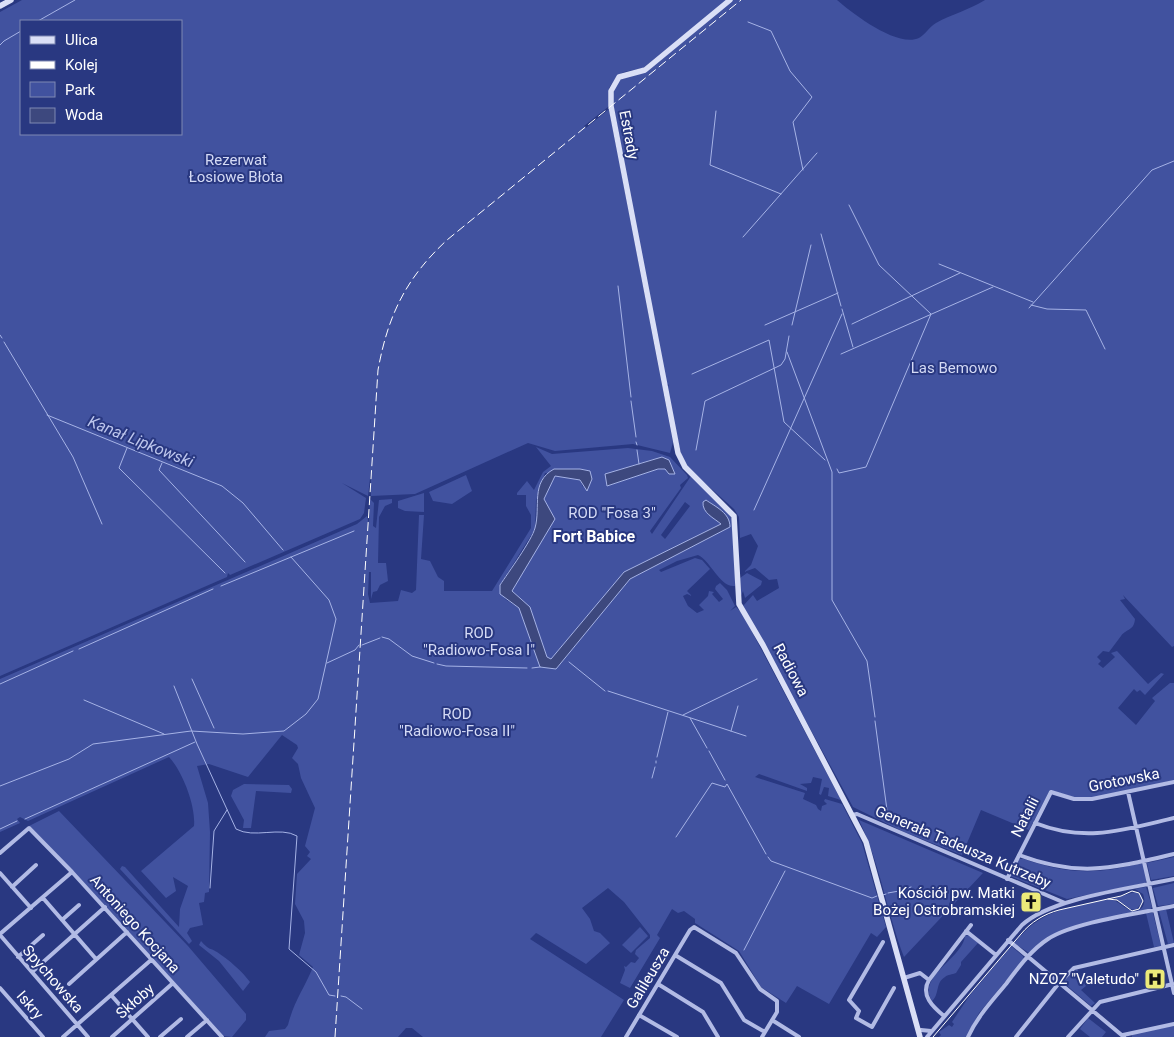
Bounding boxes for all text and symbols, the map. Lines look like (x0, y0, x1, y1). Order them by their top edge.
legend (20, 20, 182, 135)
text: Ulica (65, 31, 98, 49)
text: Kolej (65, 56, 98, 74)
text: Park (65, 81, 96, 99)
text: Woda (65, 106, 103, 124)
street label: Estrady (615, 109, 643, 161)
park label: Rezerwat Łosiowe Błota (189, 151, 283, 186)
park label: Las Bemowo (911, 359, 997, 377)
water label: Kanał Lipkowski (85, 412, 197, 471)
park label: ROD "Fosa 3" (568, 504, 656, 522)
district label: Fort Babice (553, 527, 635, 546)
park label: ROD "Radiowo-Fosa I" (423, 624, 535, 659)
street label: Radiowa (770, 640, 812, 700)
park label: ROD "Radiowo-Fosa II" (399, 705, 515, 740)
street label: Grotowska (1087, 764, 1161, 796)
street label: Natalii (1007, 794, 1043, 840)
street label: Generała Tadeusza Kutrzeby (872, 802, 1054, 892)
street label: Antoniego Kocjana (86, 871, 184, 977)
place label: Kościół pw. Matki Bożej Ostrobramskiej (873, 884, 1015, 919)
church icon: Kościół pw. Matki Bożej Ostrobramskiej (1019, 890, 1043, 914)
street label: Spychowska (19, 942, 87, 1016)
street label: Galileusza (623, 944, 673, 1012)
hospital icon: NZOZ "Valetudo" (1143, 967, 1167, 991)
place label: NZOZ "Valetudo" (1029, 970, 1139, 988)
street label: Skłoby (112, 980, 158, 1022)
street label: Iskry (13, 987, 47, 1023)

